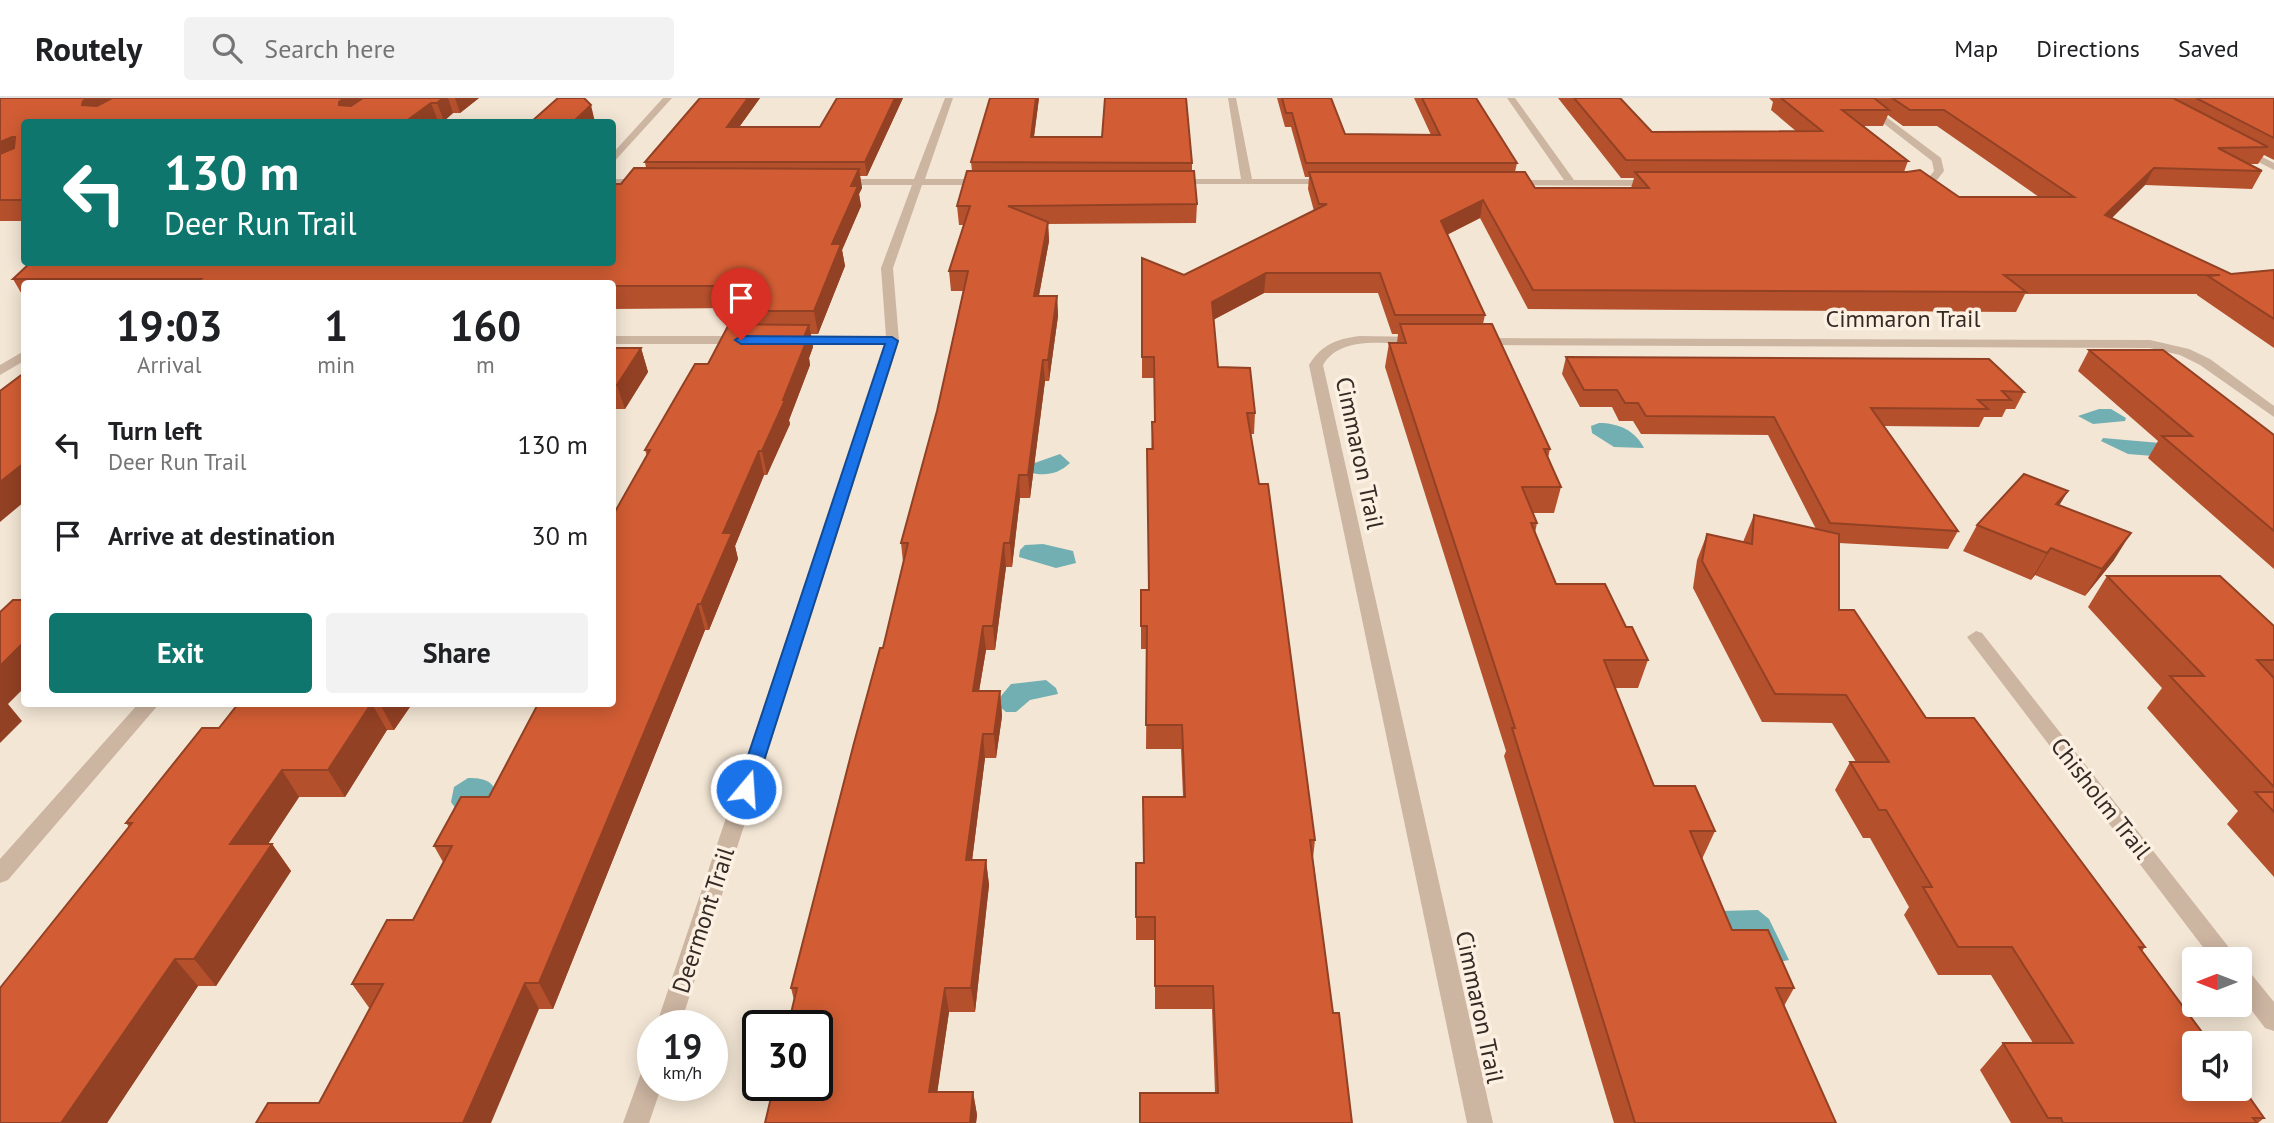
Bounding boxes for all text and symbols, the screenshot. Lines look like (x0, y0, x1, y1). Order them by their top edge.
search box (184, 17, 674, 80)
text: Routely (35, 27, 142, 70)
icon: search (208, 29, 246, 67)
text: Search here (264, 32, 395, 65)
text: Map (1954, 33, 1998, 64)
text: Directions (2036, 33, 2140, 64)
text: Saved (2178, 33, 2239, 64)
text: 130 m (164, 140, 299, 204)
icon: left (49, 147, 140, 238)
text: Deer Run Trail (164, 202, 357, 244)
pin (711, 268, 771, 340)
icon: arrive (722, 279, 760, 317)
text: 19:03 (116, 298, 222, 353)
text: 1 (324, 298, 348, 353)
text: 160 (450, 298, 521, 353)
street label: Cimmaron Trail (1825, 303, 1981, 334)
text: Arrival (137, 350, 201, 379)
text: min (317, 350, 355, 379)
text: m (476, 350, 495, 379)
street label: Cimmaron Trail (1329, 374, 1391, 532)
text: Turn left (108, 414, 202, 447)
icon: left (49, 426, 87, 464)
text: 130 m (517, 428, 588, 461)
text: Deer Run Trail (108, 447, 246, 476)
icon: arrive (49, 517, 87, 555)
text: Arrive at destination (108, 519, 335, 552)
text: 30 m (532, 519, 588, 552)
button: Exit (49, 613, 312, 693)
button: Share (326, 613, 588, 693)
street label: Chisholm Trail (2044, 731, 2158, 865)
position arrow (709, 752, 783, 826)
street label: Deermont Trail (665, 843, 741, 997)
street label: Cimmaron Trail (1449, 928, 1511, 1086)
north arrow (2182, 947, 2252, 1017)
map controls (2182, 947, 2252, 1101)
speed limit sign: 30 (742, 1010, 833, 1101)
text: 19 (663, 1023, 702, 1069)
button: sound (2182, 1031, 2252, 1101)
text: km/h (663, 1061, 702, 1084)

